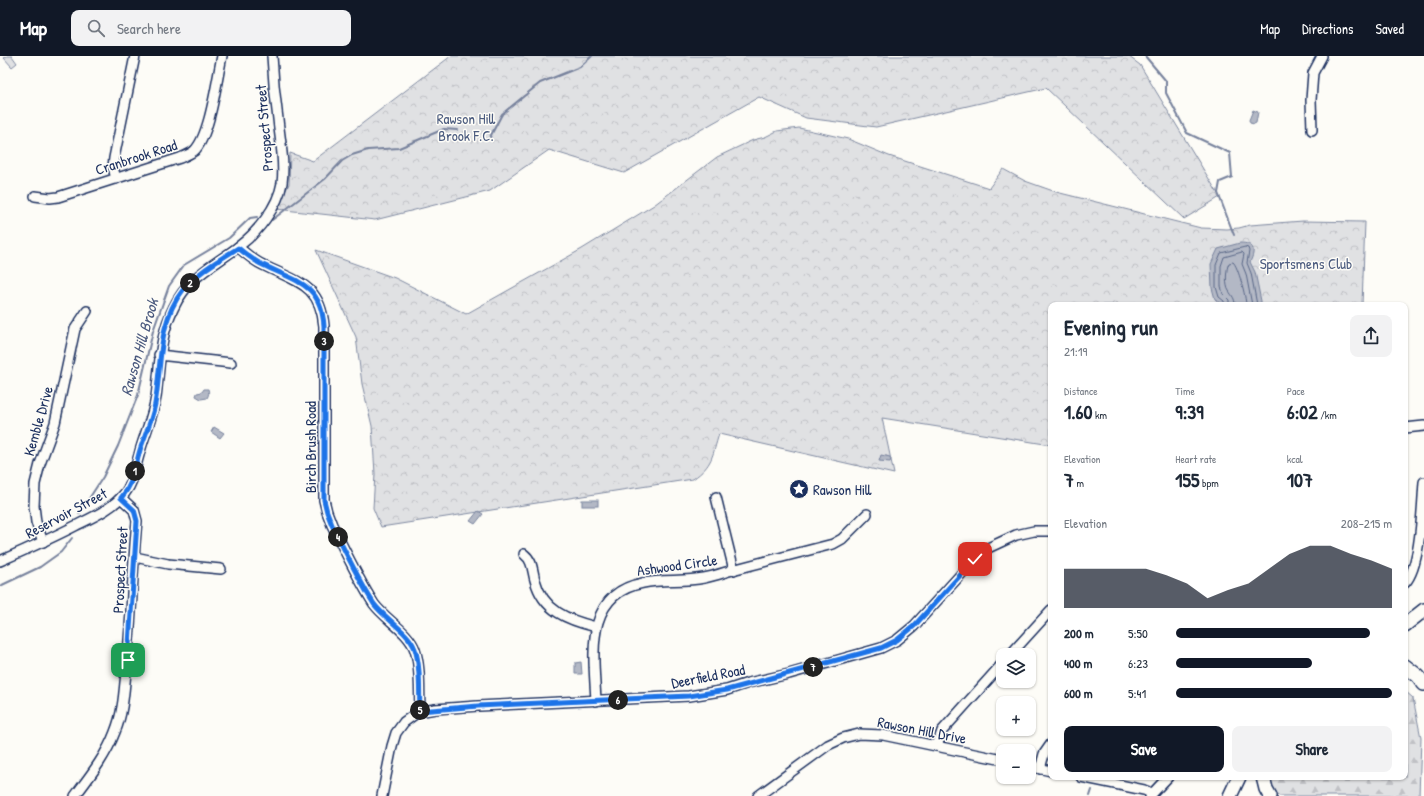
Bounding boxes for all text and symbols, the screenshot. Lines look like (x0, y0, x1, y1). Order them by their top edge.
search box (71, 10, 351, 46)
text: Map (20, 15, 47, 41)
icon: search (85, 17, 107, 39)
text: Search here (117, 18, 181, 39)
text: Map (1260, 19, 1280, 38)
text: Directions (1302, 19, 1353, 38)
text: Saved (1375, 19, 1404, 38)
street label: Prospect Street (250, 83, 278, 172)
park label: Rawson Hill Brook F.C. (437, 108, 496, 146)
street label: Cranbrook Road (92, 134, 180, 180)
park label: Sportsmens Club (1260, 253, 1352, 274)
pin: 2 (180, 273, 200, 293)
text: 2 (187, 276, 193, 290)
water label: Rawson Hill Brook (115, 295, 164, 398)
text: Evening run (1064, 312, 1158, 342)
button: share (1350, 315, 1392, 357)
pin: 3 (314, 331, 334, 351)
text: 3 (322, 334, 326, 348)
text: 21:19 (1064, 342, 1087, 360)
street label: Kemble Drive (18, 384, 58, 458)
text: Distance (1064, 384, 1098, 398)
text: Time (1175, 384, 1195, 398)
text: Pace (1287, 384, 1305, 398)
text: 1.60 (1064, 398, 1092, 425)
text: 9:39 (1175, 398, 1204, 425)
text: 6:02 (1287, 398, 1318, 425)
street label: Birch Brush Road (300, 401, 321, 493)
text: km (1092, 408, 1107, 422)
text: /km (1318, 408, 1337, 422)
text: Elevation (1064, 452, 1101, 466)
text: Heart rate (1175, 452, 1216, 466)
text: kcal (1287, 452, 1303, 466)
pin: 1 (125, 461, 145, 481)
text: 1 (133, 464, 137, 478)
text: 7 (1064, 466, 1074, 493)
text: 155 (1175, 466, 1200, 493)
text: 107 (1287, 466, 1313, 493)
text: m (1074, 476, 1084, 490)
text: bpm (1200, 476, 1219, 490)
place icon: Rawson Hill (788, 478, 810, 500)
place label: Rawson Hill (813, 479, 872, 500)
street label: Reservoir Street (21, 482, 111, 543)
text: Elevation (1064, 514, 1107, 532)
text: 208–215 m (1341, 514, 1392, 532)
street label: Prospect Street (107, 525, 133, 614)
pin: 4 (328, 527, 348, 547)
text: 4 (336, 530, 340, 544)
pin (958, 542, 992, 576)
icon: check (964, 548, 986, 570)
street label: Ashwood Circle (635, 549, 719, 581)
text: 200 m (1064, 624, 1094, 642)
text: 5:50 (1128, 624, 1148, 642)
pin (111, 643, 145, 677)
map controls (996, 648, 1036, 784)
button: layers (996, 648, 1036, 688)
icon: arrive (117, 649, 139, 671)
text: 400 m (1064, 654, 1092, 672)
text: 6:23 (1128, 654, 1148, 672)
pin: 7 (803, 657, 823, 677)
street label: Deerfield Road (669, 659, 747, 693)
text: 7 (810, 660, 816, 674)
text: 600 m (1064, 684, 1093, 702)
text: 5:41 (1128, 684, 1146, 702)
pin: 6 (608, 690, 628, 710)
text: 6 (616, 693, 620, 707)
button: + (996, 696, 1036, 736)
pin: 5 (410, 700, 430, 720)
text: 5 (418, 703, 422, 717)
street label: Rawson Hill Drive (876, 711, 968, 749)
button: Save (1064, 726, 1224, 772)
button: Share (1232, 726, 1392, 772)
button: − (996, 744, 1036, 784)

